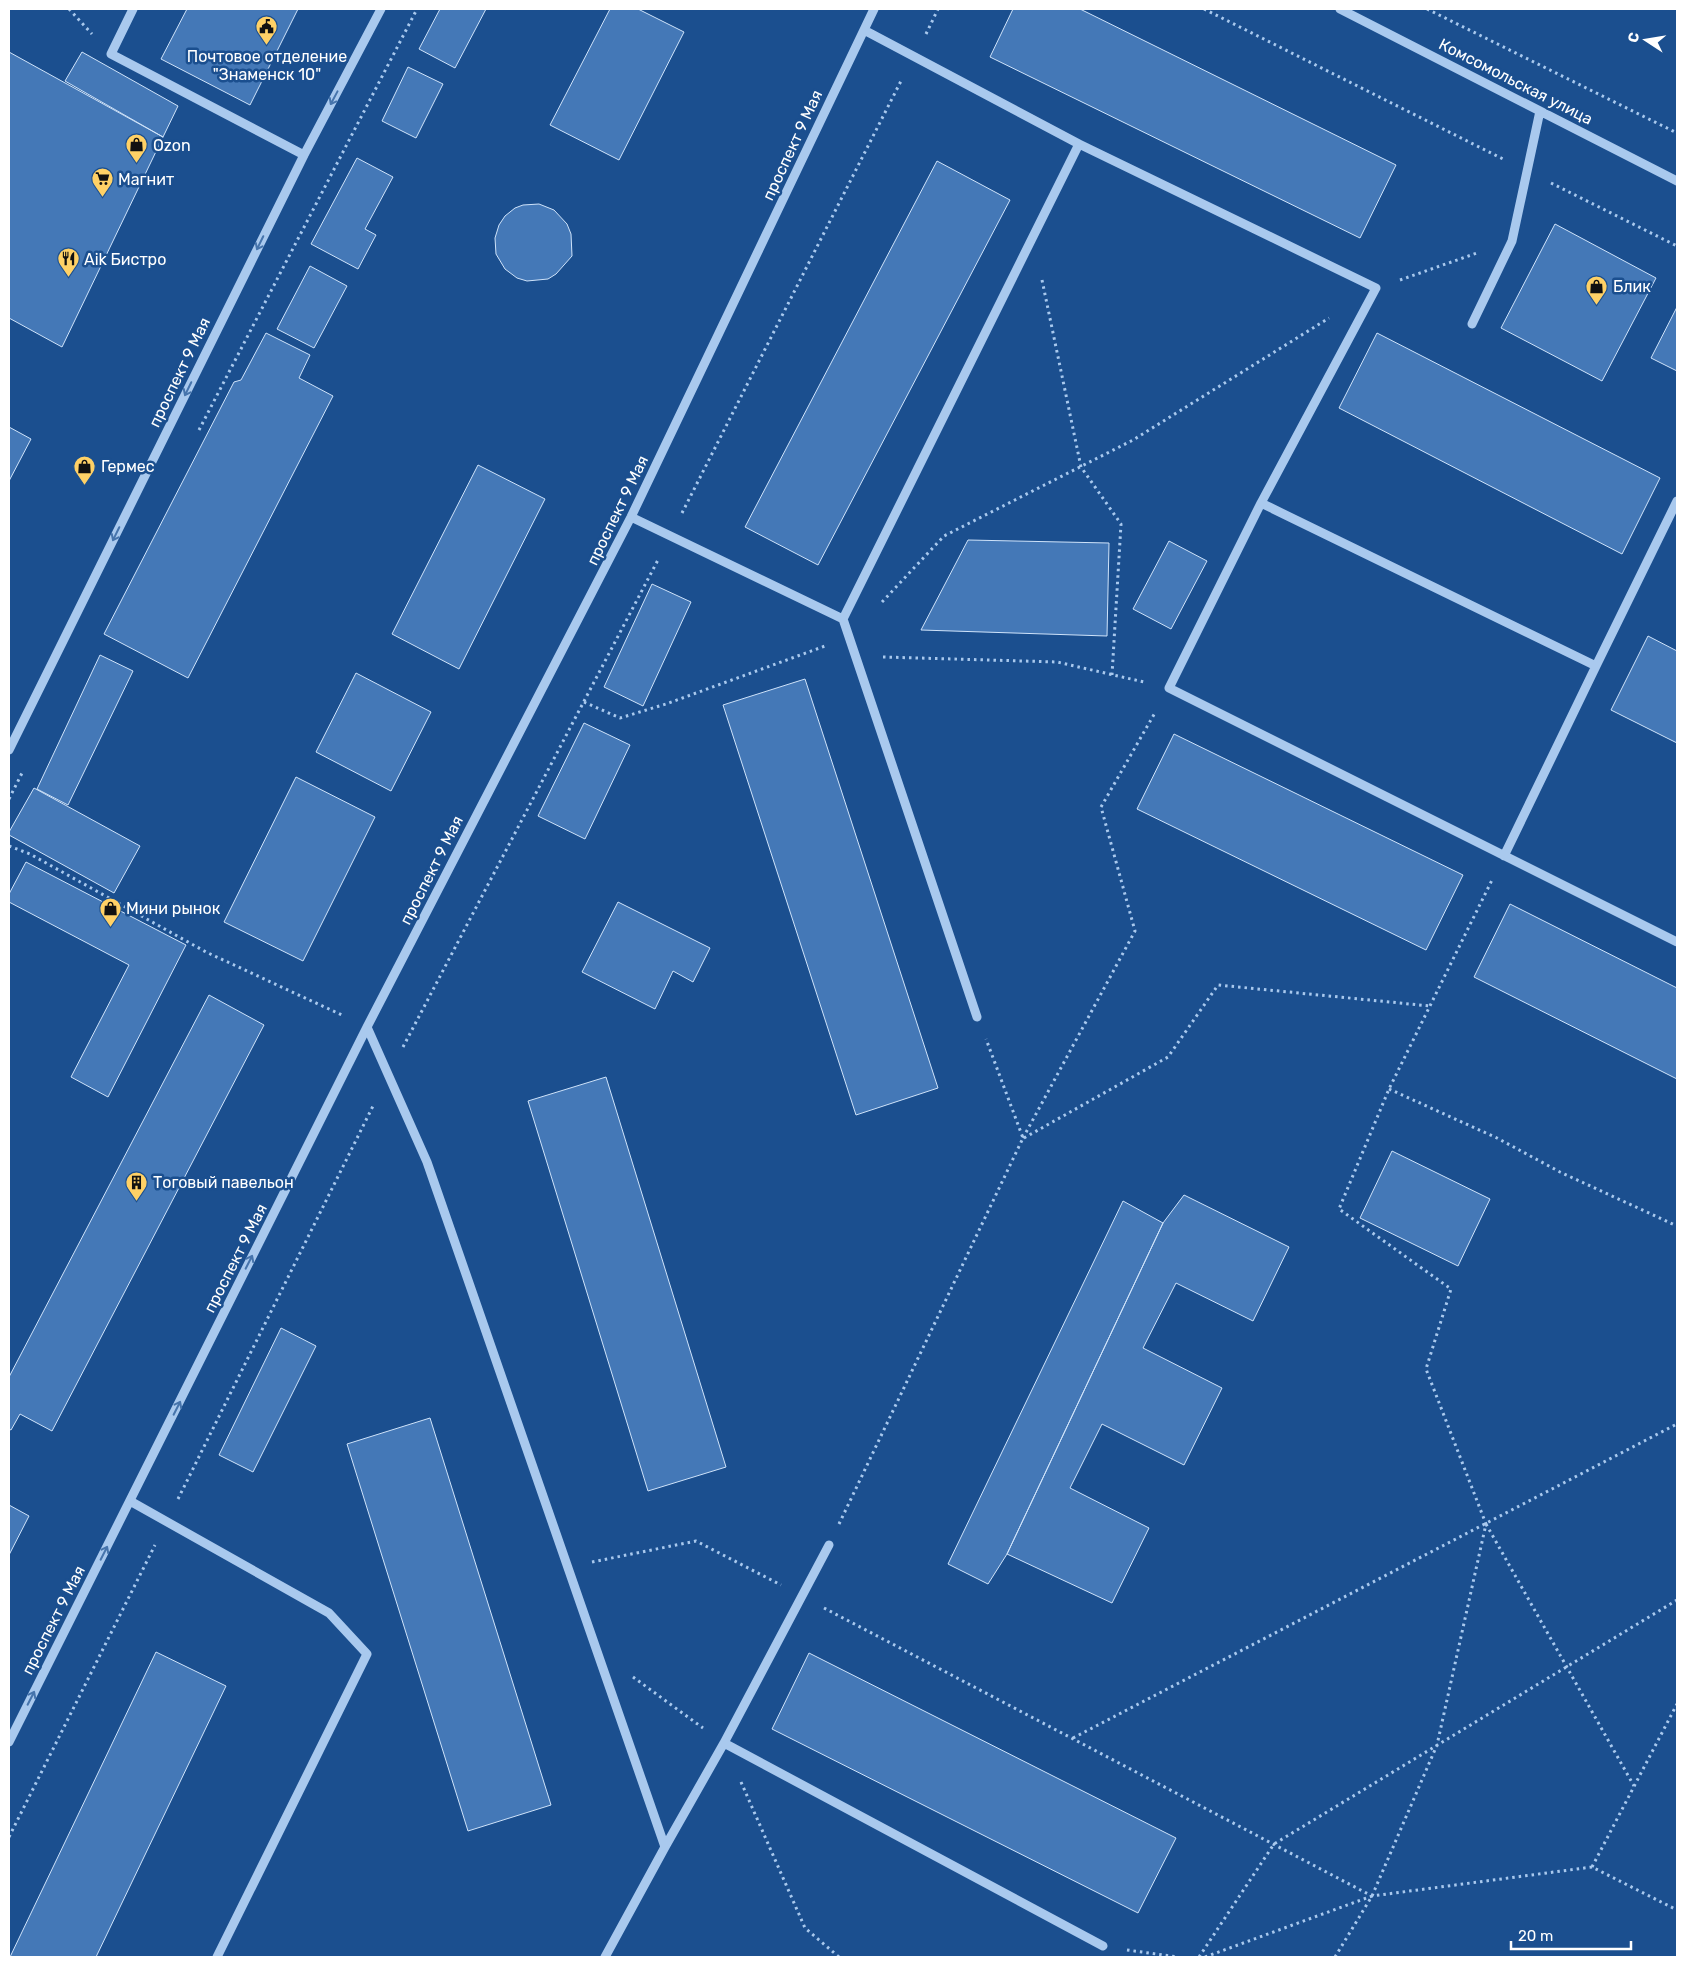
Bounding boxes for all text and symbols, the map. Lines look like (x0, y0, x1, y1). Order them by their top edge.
public building icon: Почтовое отделение "Знаменск 10" (255, 15, 279, 46)
north arrow (1621, 15, 1671, 65)
text: С (1624, 31, 1643, 44)
street label: Комсомольская улица (1436, 34, 1596, 129)
place label: Почтовое отделение "Знаменск 10" (187, 47, 347, 84)
street label: проспект 9 Мая (759, 87, 826, 204)
one-way arrow (329, 91, 339, 106)
shop icon: Ozon (125, 133, 149, 164)
place label: Ozon (153, 136, 191, 155)
supermarket icon: Магнит (90, 167, 114, 198)
place label: Магнит (118, 170, 174, 189)
one-way arrow (255, 235, 264, 250)
restaurant icon: Aik Бистро (56, 247, 80, 278)
place label: Aik Бистро (84, 250, 166, 269)
shop icon: Блик (1585, 274, 1609, 305)
place label: Блик (1613, 277, 1651, 296)
street label: проспект 9 Мая (145, 314, 214, 430)
one-way arrow (183, 381, 192, 396)
street label: проспект 9 Мая (583, 452, 652, 568)
shop icon: Гермес (73, 454, 97, 485)
place label: Гермес (101, 457, 155, 476)
one-way arrow (110, 526, 120, 541)
street label: проспект 9 Мая (396, 813, 467, 928)
shop icon: Мини рынок (98, 896, 122, 927)
place label: Мини рынок (126, 899, 221, 918)
building icon: Тоговый павельон (125, 1170, 149, 1201)
place label: Тоговый павельон (153, 1173, 294, 1192)
street label: проспект 9 Мая (200, 1201, 271, 1316)
one-way arrow (245, 1255, 254, 1270)
one-way arrow (172, 1400, 182, 1415)
one-way arrow (100, 1546, 109, 1561)
street label: проспект 9 Мая (18, 1563, 89, 1678)
one-way arrow (27, 1691, 36, 1706)
scale bar (1511, 1918, 1631, 1950)
text: 20 m (1518, 1927, 1553, 1945)

